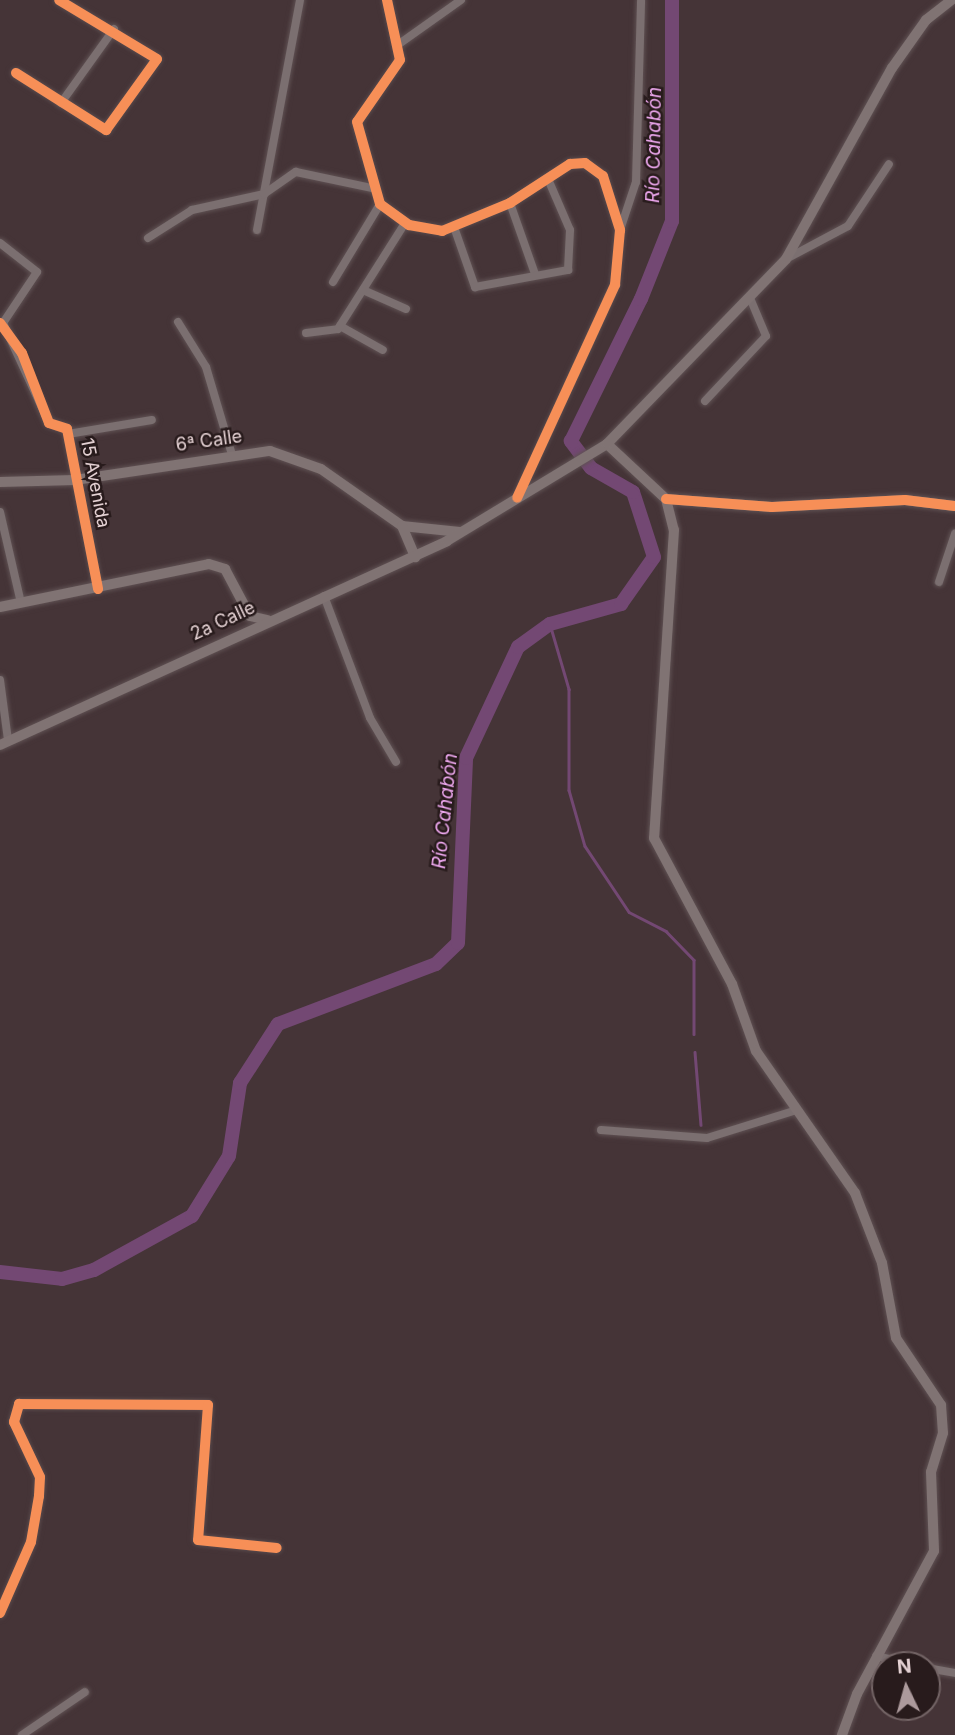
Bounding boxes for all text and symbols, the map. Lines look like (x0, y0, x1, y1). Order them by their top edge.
water label: Río Cahabón (642, 87, 666, 203)
street label: 6ª Calle (174, 426, 244, 456)
street label: 15 Avenida (76, 436, 114, 530)
street label: 2a Calle (187, 597, 259, 645)
water label: Río Cahabón (428, 752, 462, 870)
north arrow (871, 1651, 941, 1721)
text: N (896, 1654, 913, 1679)

